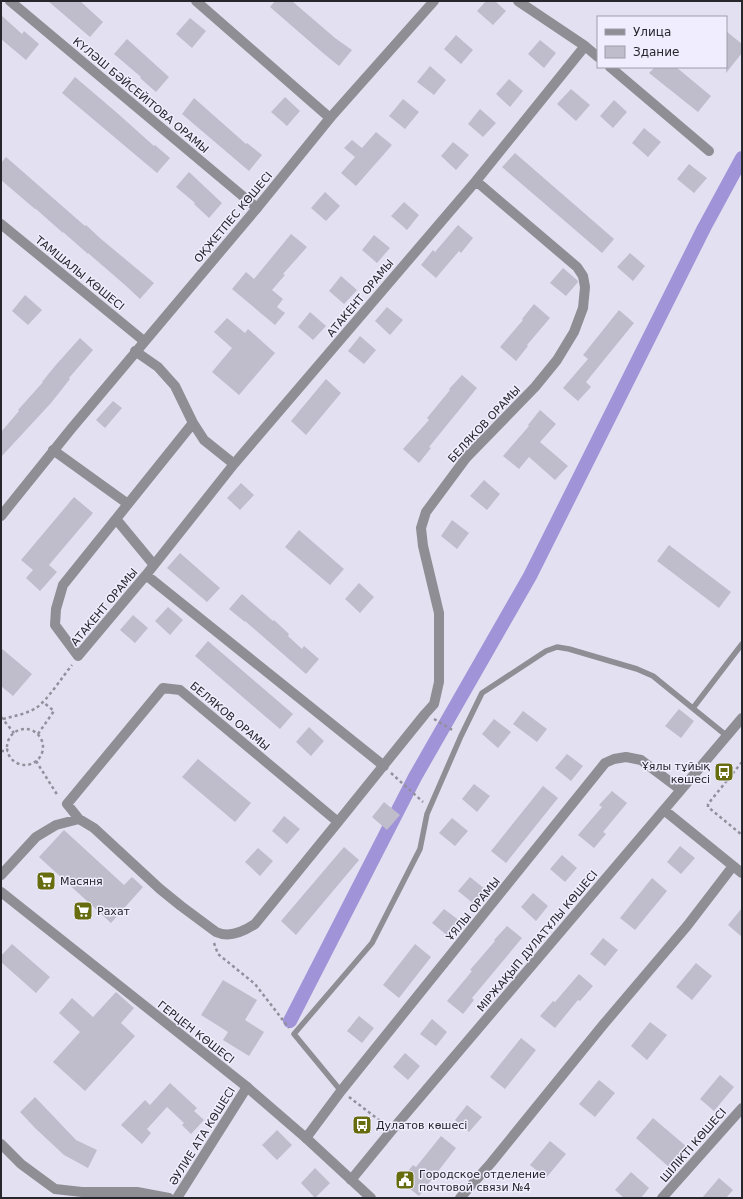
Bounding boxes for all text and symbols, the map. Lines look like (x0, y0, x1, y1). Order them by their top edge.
legend (597, 16, 727, 68)
text: Улица (633, 25, 671, 39)
street label: КҮЛӘШ БӘЙСЕЙІТОВА ОРАМЫ (70, 35, 211, 156)
text: Здание (633, 45, 679, 59)
street label: ОҚЖЕТПЕС КӨШЕСІ (192, 169, 275, 265)
street label: ТАМШАЛЫ КӨШЕСІ (32, 233, 127, 313)
street label: АТАКЕНТ ОРАМЫ (324, 257, 397, 340)
street label: БЕЛЯКОВ ОРАМЫ (446, 383, 523, 465)
street label: АТАКЕНТ ОРАМЫ (68, 566, 141, 649)
street label: БЕЛЯКОВ ОРАМЫ (187, 679, 272, 753)
place label: Ұялы тұйық көшесі (641, 760, 710, 786)
bus stop icon: Ұялы тұйық көшесі (713, 761, 735, 783)
street label: МІРЖАҚЫП ДУЛАТҰЛЫ КӨШЕСІ (475, 868, 600, 1014)
supermarket icon: Масяня (35, 870, 57, 892)
place label: Масяня (60, 875, 103, 888)
street label: ҰЯЛЫ ОРАМЫ (443, 875, 503, 944)
supermarket icon: Рахат (72, 900, 94, 922)
place label: Рахат (97, 905, 131, 918)
street label: ГЕРЦЕН КӨШЕСІ (155, 998, 237, 1066)
street label: ӘУЛИЕ АТА КӨШЕСІ (167, 1085, 238, 1188)
street label: ШІЛІКТІ КӨШЕСІ (658, 1106, 729, 1185)
bus stop icon: Дулатов көшесі (351, 1114, 373, 1136)
place label: Дулатов көшесі (376, 1119, 467, 1132)
place label: Городское отделение почтовой связи №4 (419, 1168, 546, 1194)
public building icon: Городское отделение почтовой связи №4 (394, 1169, 416, 1191)

